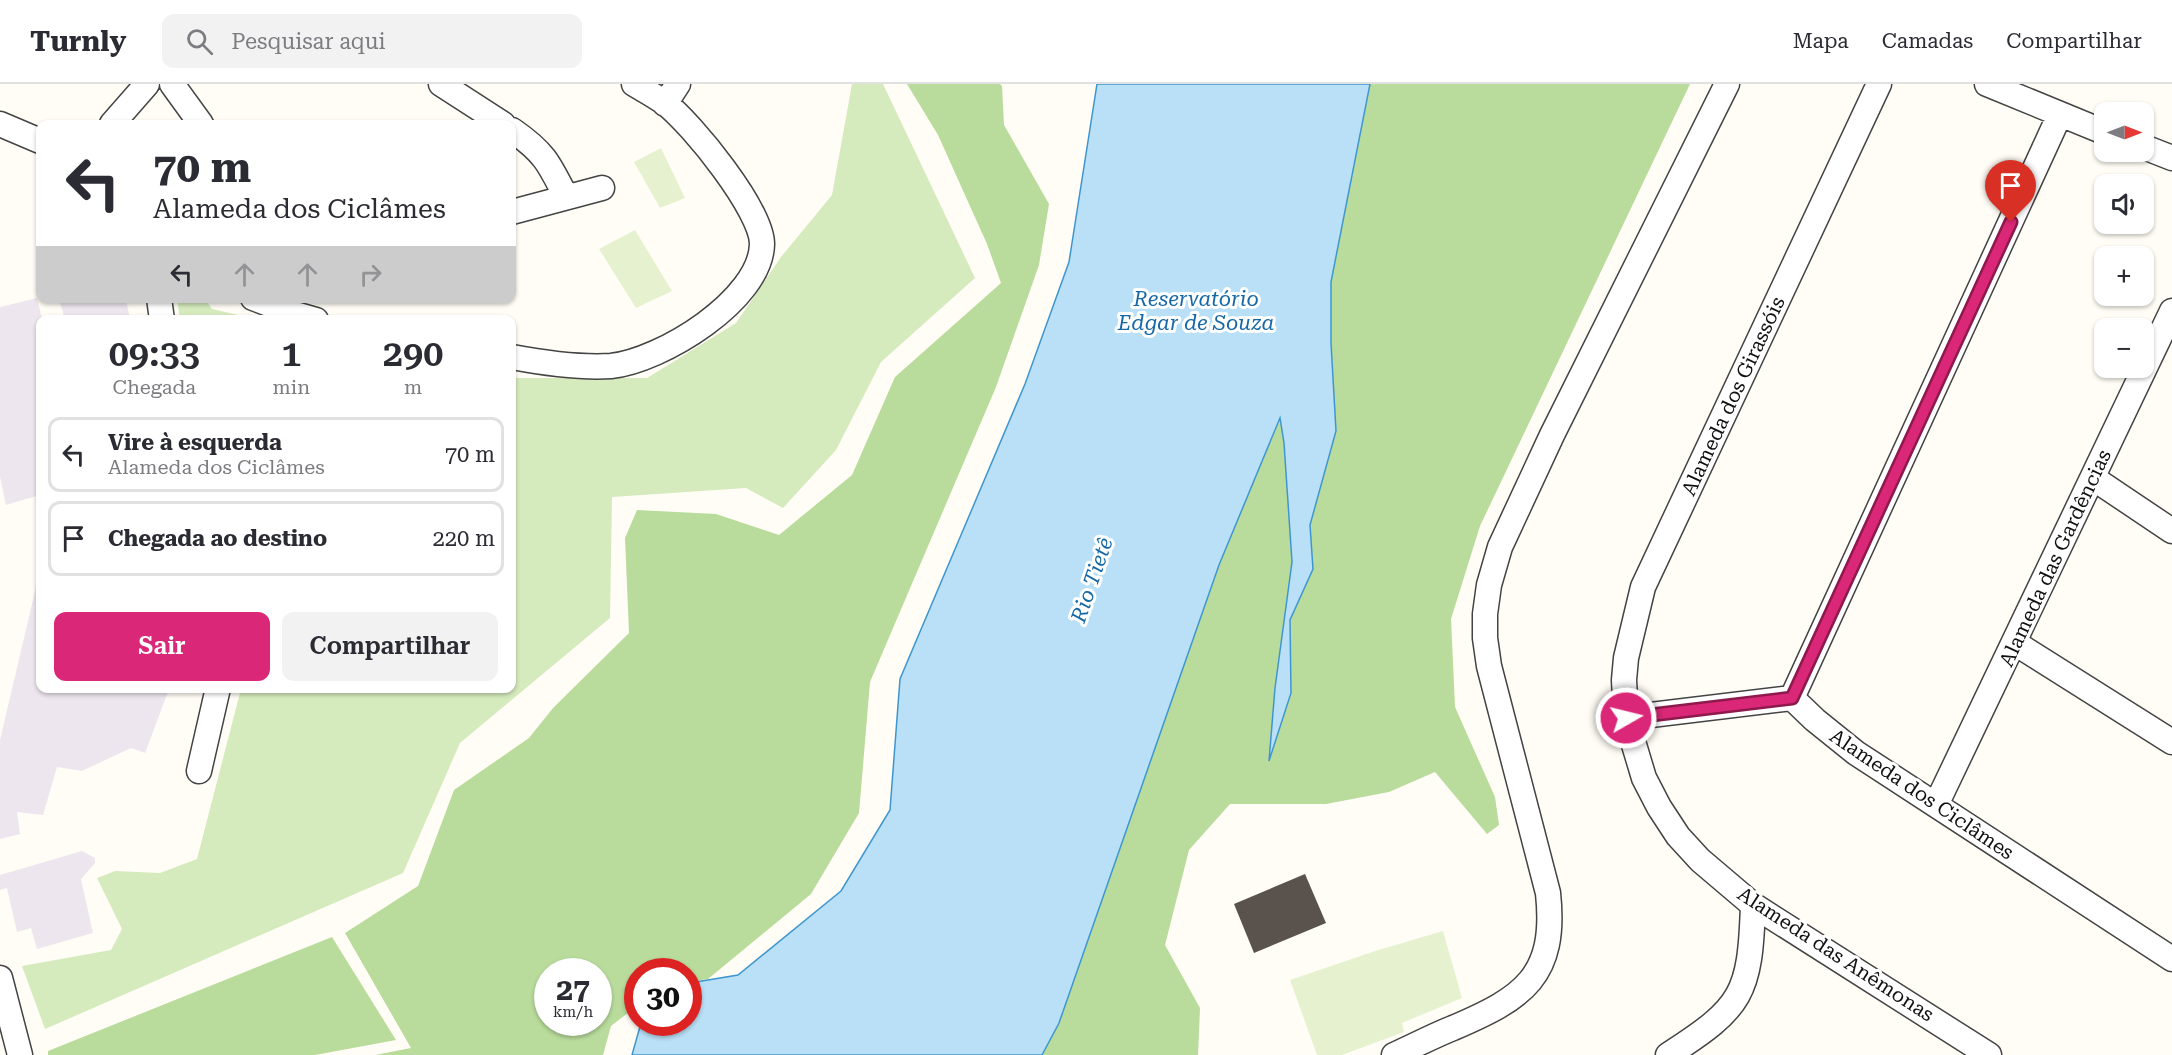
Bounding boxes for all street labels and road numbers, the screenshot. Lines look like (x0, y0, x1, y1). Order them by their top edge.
street label: Alameda dos Girassóis (1676, 293, 1790, 499)
street label: Alameda das Gardências (1994, 446, 2116, 670)
street label: Alameda dos Ciclâmes (1825, 723, 2019, 865)
street label: Alameda das Anêmonas (1733, 882, 1939, 1026)

